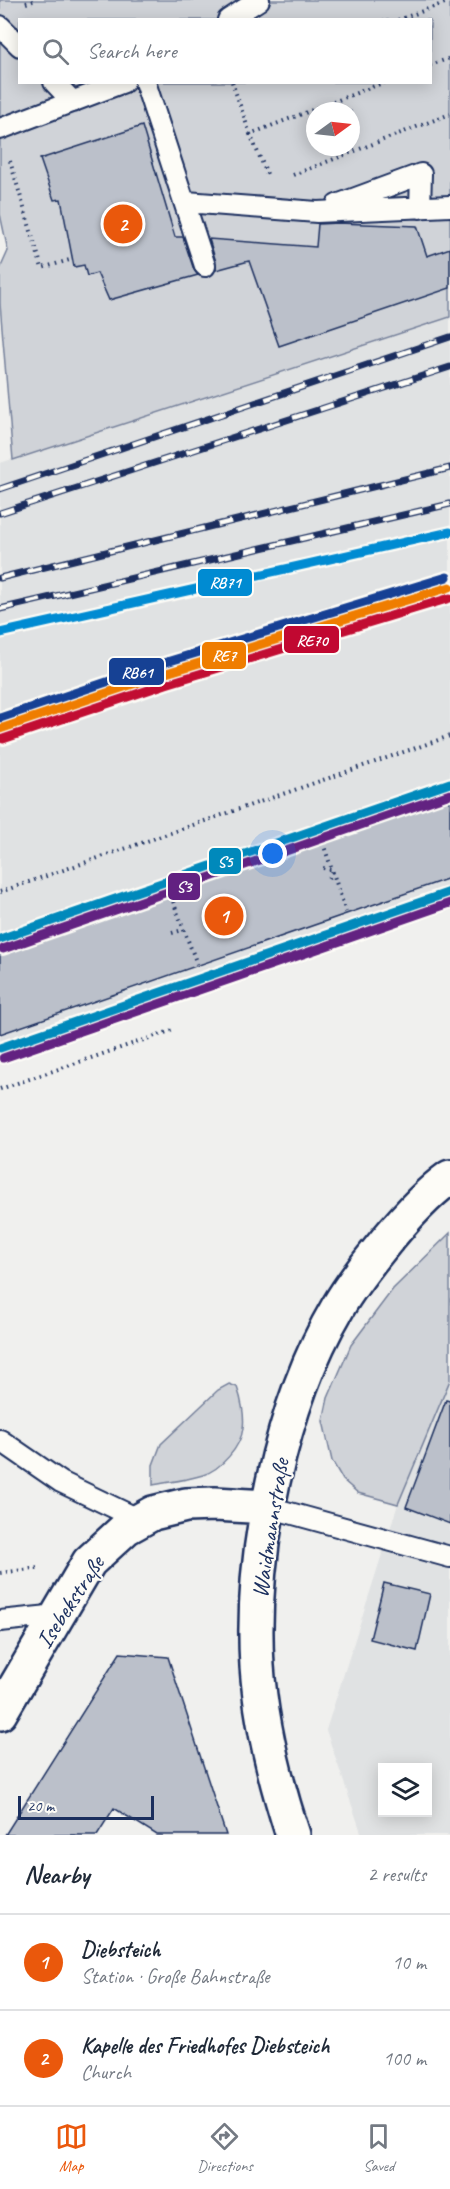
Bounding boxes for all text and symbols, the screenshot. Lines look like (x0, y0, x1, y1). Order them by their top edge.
search box (18, 18, 432, 84)
icon: search (39, 35, 72, 68)
text: Search here (87, 37, 177, 65)
north arrow (306, 102, 360, 156)
pin: 2 (104, 202, 142, 246)
line badge: RB71 (197, 568, 253, 597)
text: RB71 (209, 573, 242, 593)
line badge: RE70 (283, 625, 340, 654)
text: RE70 (296, 631, 329, 651)
line badge: RE7 (201, 641, 247, 670)
text: RE7 (212, 646, 238, 666)
line badge: RB61 (108, 657, 165, 686)
text: RB61 (121, 663, 155, 683)
your location (258, 839, 287, 868)
line badge: S5 (208, 847, 242, 875)
text: S5 (218, 852, 234, 872)
line badge: S3 (167, 872, 201, 901)
text: S3 (176, 877, 193, 897)
pin: 1 (204, 894, 244, 938)
street label: Waidmannstraße (244, 1454, 296, 1600)
street label: Isebekstraße (29, 1548, 112, 1654)
map controls (378, 1763, 432, 1817)
button: layers (378, 1763, 432, 1817)
scale bar (18, 1793, 154, 1820)
text: 20 m (27, 1796, 54, 1816)
text: Nearby (24, 1858, 89, 1891)
text: 2 results (367, 1862, 426, 1887)
text: Diebsteich (81, 1936, 161, 1964)
text: 1 (39, 1950, 48, 1975)
text: 10 m (392, 1950, 426, 1975)
text: Station · Große Bahnstraße (81, 1964, 270, 1989)
text: Kapelle des Friedhofes Diebsteich (81, 2032, 329, 2060)
text: 2 (39, 2046, 48, 2071)
text: 100 m (383, 2046, 426, 2071)
text: Church (81, 2060, 131, 2085)
tab: Map (55, 2120, 88, 2176)
tab: Directions (197, 2120, 253, 2176)
tab: Saved (362, 2120, 395, 2176)

